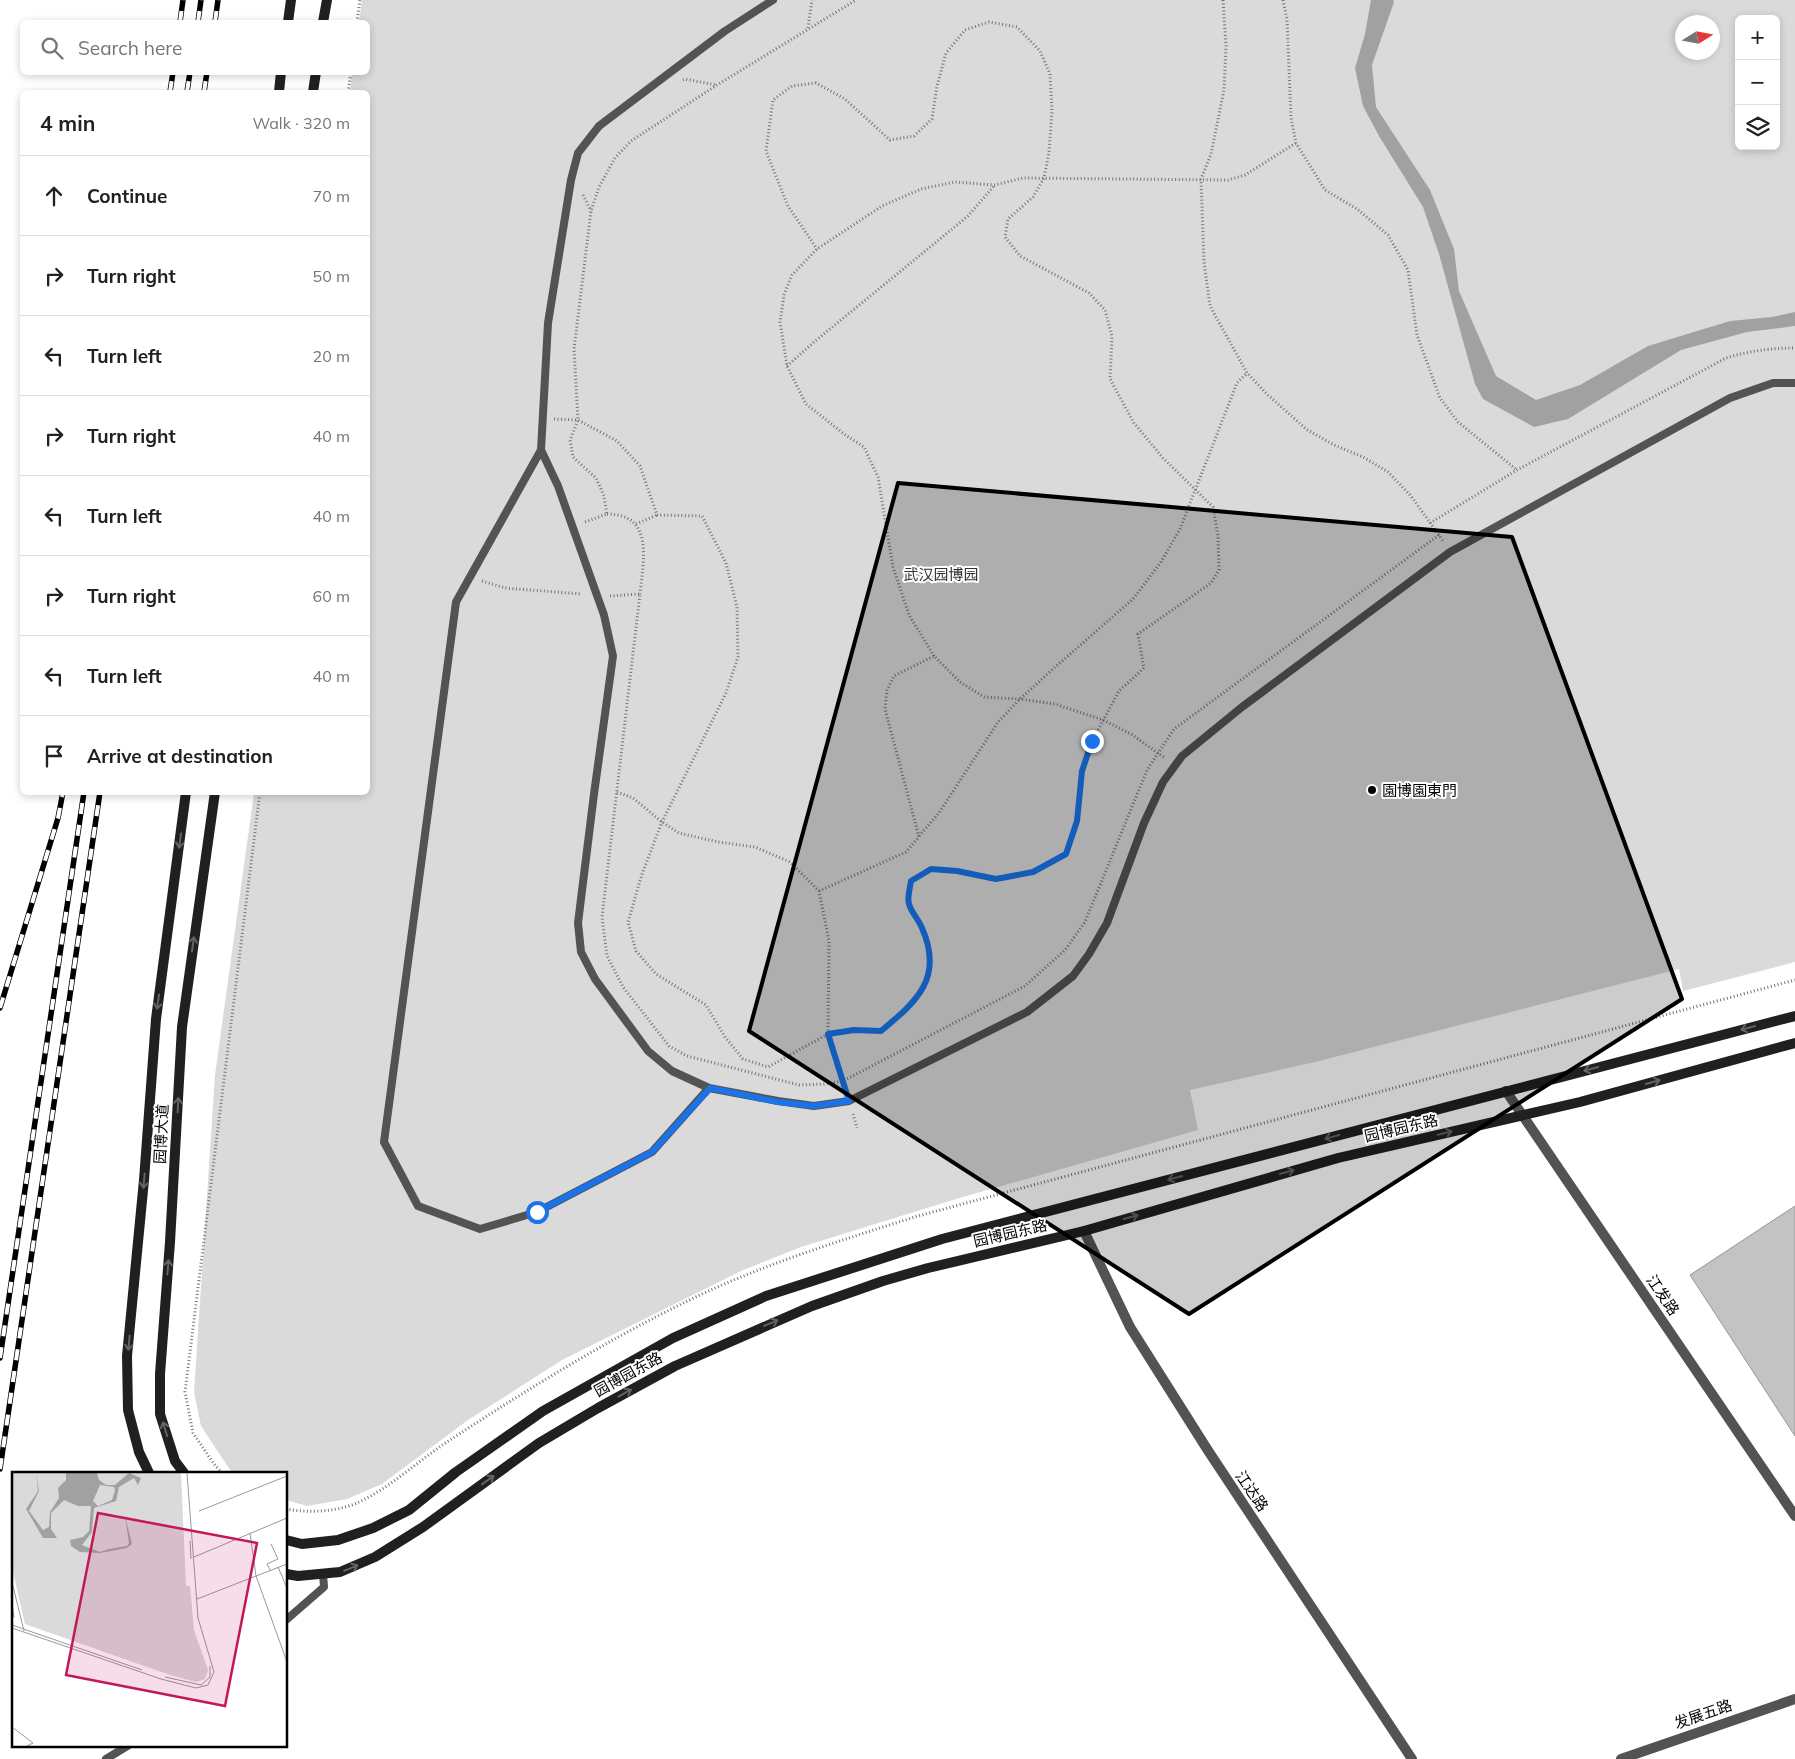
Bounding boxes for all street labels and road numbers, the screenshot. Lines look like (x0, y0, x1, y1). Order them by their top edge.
street label: 园博大道 (150, 1104, 172, 1164)
street label: 园博园东路 (1362, 1110, 1440, 1146)
street label: 园博园东路 (971, 1215, 1049, 1251)
street label: 江发路 (1643, 1271, 1683, 1319)
street label: 园博园东路 (591, 1348, 665, 1400)
street label: 江达路 (1232, 1467, 1272, 1515)
street label: 发展五路 (1672, 1695, 1734, 1733)

